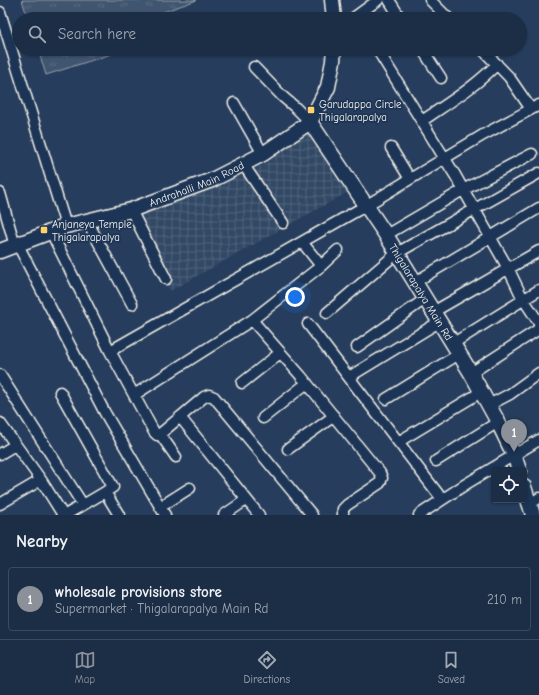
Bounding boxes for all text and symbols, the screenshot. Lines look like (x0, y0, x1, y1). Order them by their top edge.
search box (12, 12, 527, 56)
icon: search (26, 23, 48, 45)
text: Search here (58, 25, 136, 43)
place label: Garudappa Circle Thigalarapalya (319, 98, 402, 124)
marker: Garudappa Circle Thigalarapalya (306, 105, 316, 115)
street label: Andrahalli Main Road (147, 158, 246, 209)
place label: Anjaneya Temple Thigalarapalya (52, 218, 132, 244)
marker: Anjaneya Temple Thigalarapalya (39, 225, 49, 235)
street label: Thigalarapalya Main Rd (386, 241, 456, 343)
your location (285, 287, 305, 307)
pin: 1 (501, 419, 527, 452)
map controls (491, 467, 527, 503)
button: locate (491, 467, 527, 503)
text: Nearby (16, 532, 67, 551)
text: wholesale provisions store (55, 583, 222, 601)
text: 1 (27, 592, 33, 607)
text: 210 m (487, 592, 522, 607)
text: Supermarket · Thigalarapalya Main Rd (55, 601, 268, 616)
tab: Map (74, 649, 96, 686)
tab: Directions (244, 649, 290, 686)
tab: Saved (438, 649, 465, 686)

